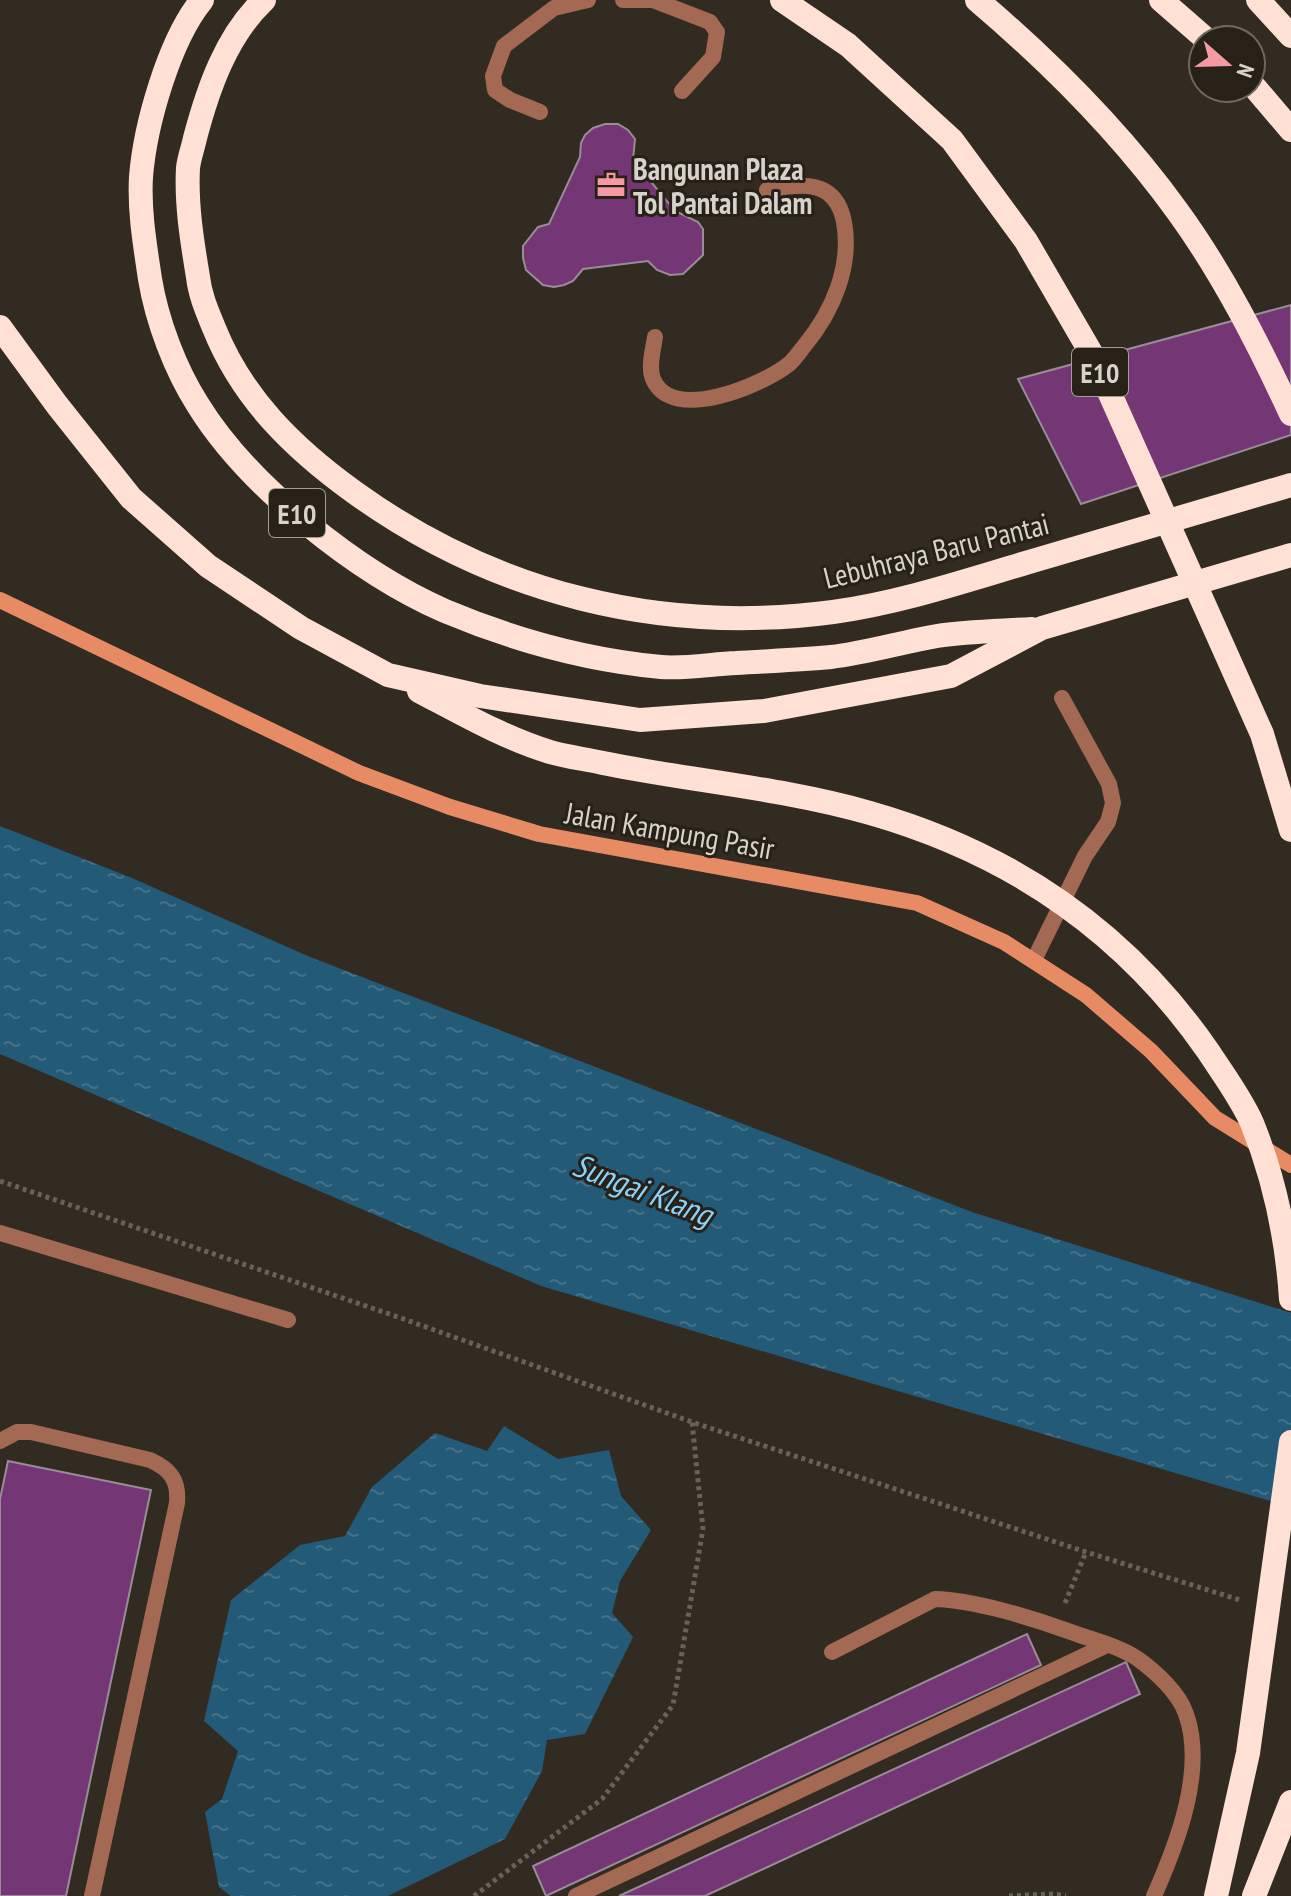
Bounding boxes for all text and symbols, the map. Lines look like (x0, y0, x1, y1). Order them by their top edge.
north arrow (1187, 24, 1267, 104)
text: N (1231, 60, 1261, 81)
place label: Bangunan Plaza Tol Pantai Dalam (633, 149, 812, 222)
office icon: Bangunan Plaza Tol Pantai Dalam (596, 170, 626, 200)
road number: E10 (1072, 348, 1128, 396)
road number: E10 (269, 489, 325, 537)
street label: Lebuhraya Baru Pantai (819, 503, 1053, 597)
street label: Jalan Kampung Pasir (561, 792, 778, 868)
water label: Sungai Klang (567, 1143, 721, 1236)

